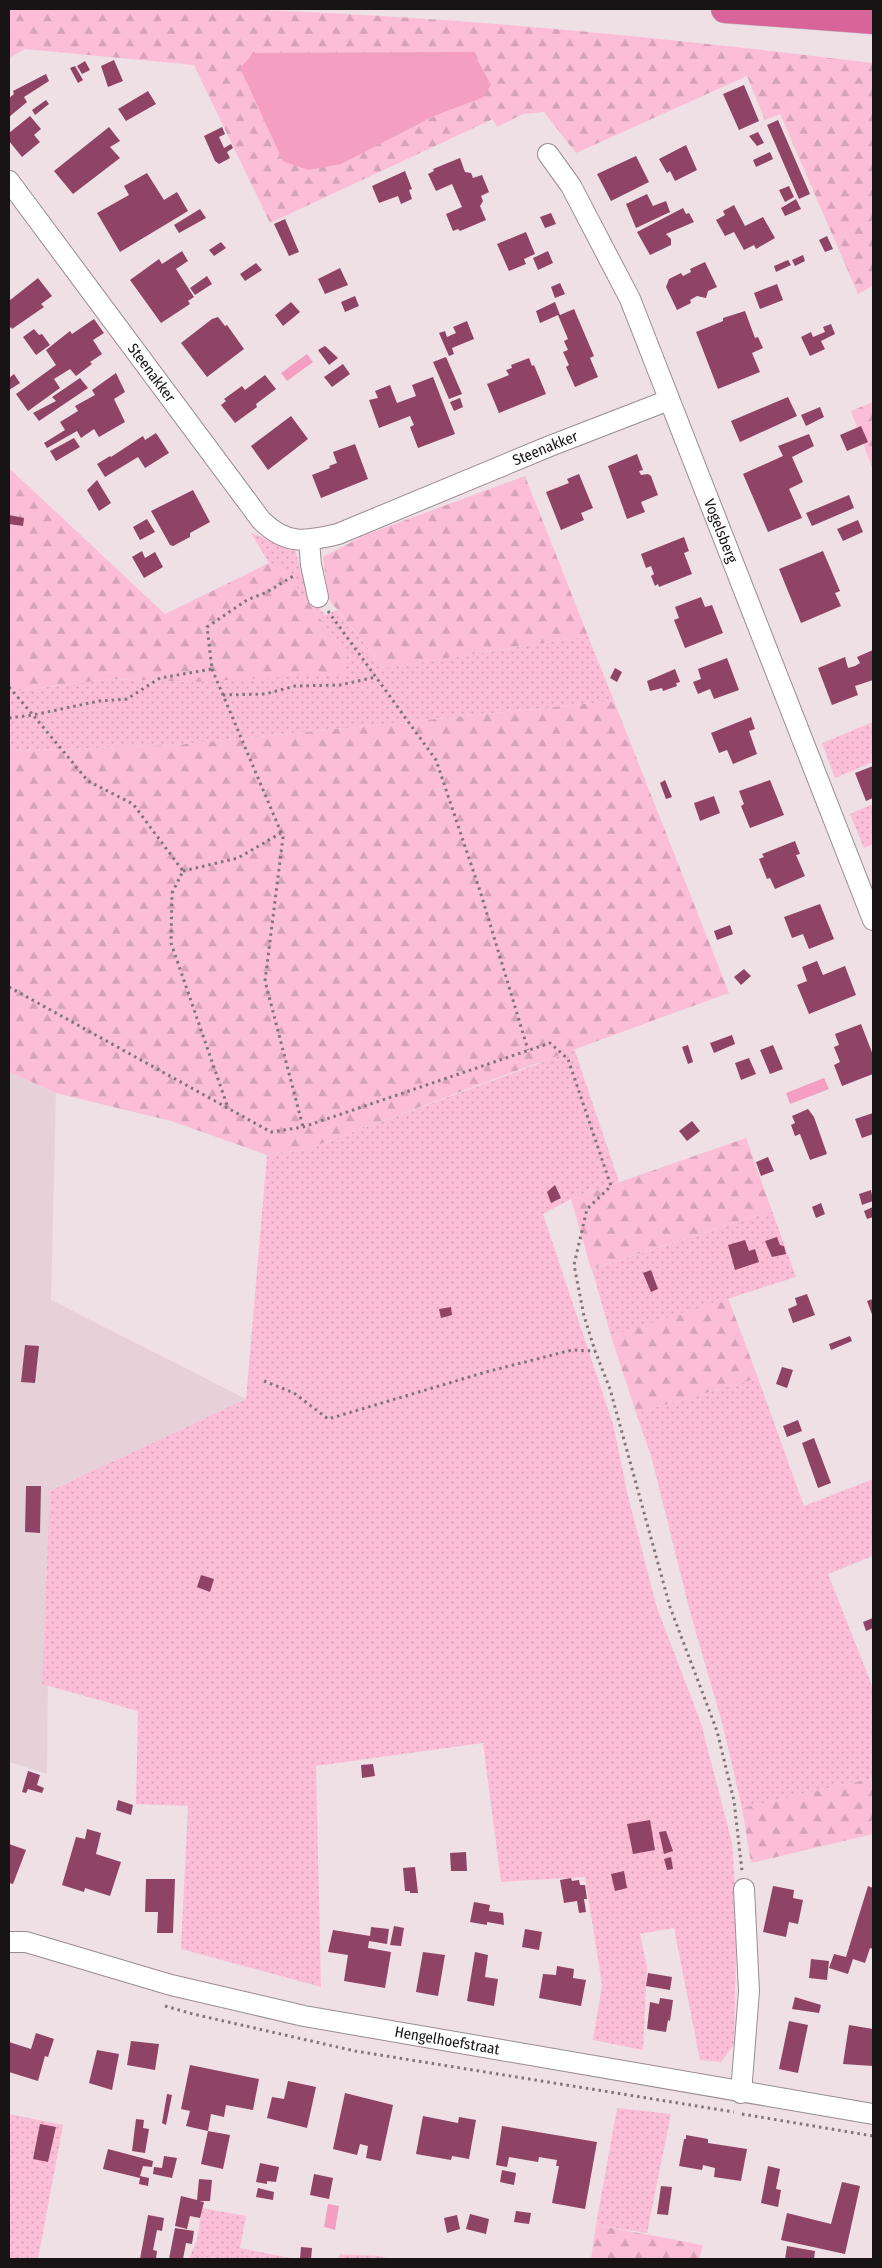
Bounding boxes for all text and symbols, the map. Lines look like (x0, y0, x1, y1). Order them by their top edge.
street label: Steenakker (124, 340, 180, 406)
street label: Steenakker (510, 427, 581, 469)
street label: Vogelsberg (700, 496, 741, 566)
street label: Hengelhoefstraat (393, 2023, 501, 2059)

